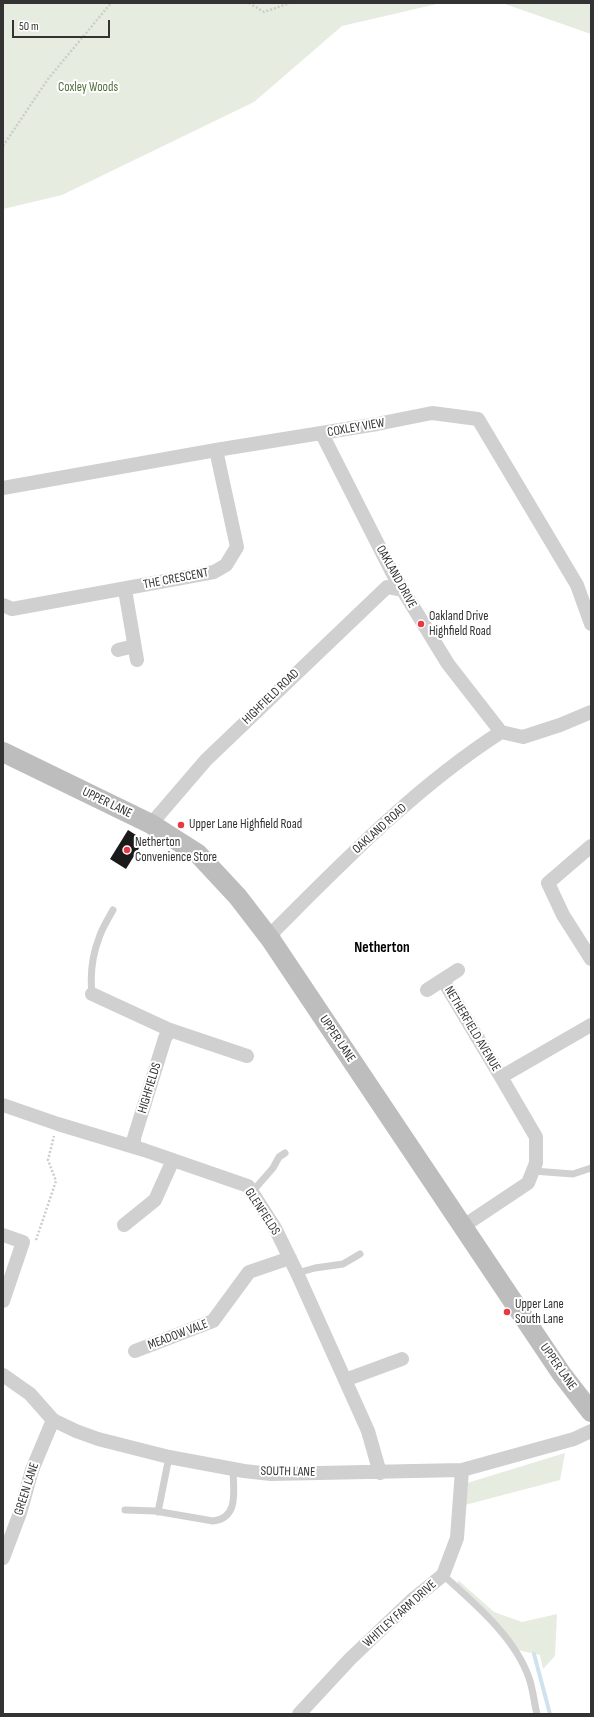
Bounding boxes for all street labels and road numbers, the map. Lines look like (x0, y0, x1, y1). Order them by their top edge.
street label: COXLEY VIEW (326, 415, 386, 441)
street label: OAKLAND DRIVE (372, 543, 420, 611)
street label: THE CRESCENT (142, 565, 210, 593)
street label: HIGHFIELD ROAD (239, 666, 303, 728)
street label: UPPER LANE (80, 784, 134, 822)
street label: OAKLAND ROAD (350, 801, 410, 857)
street label: NETHERFIELD AVENUE (440, 984, 504, 1074)
street label: UPPER LANE (316, 1013, 358, 1065)
street label: HIGHFIELDS (135, 1061, 165, 1115)
street label: GLENFIELDS (241, 1185, 283, 1239)
street label: MEADOW VALE (146, 1316, 210, 1354)
street label: UPPER LANE (536, 1341, 580, 1393)
street label: GREEN LANE (11, 1461, 43, 1517)
street label: SOUTH LANE (260, 1464, 316, 1480)
street label: WHITLEY FARM DRIVE (360, 1577, 440, 1651)

